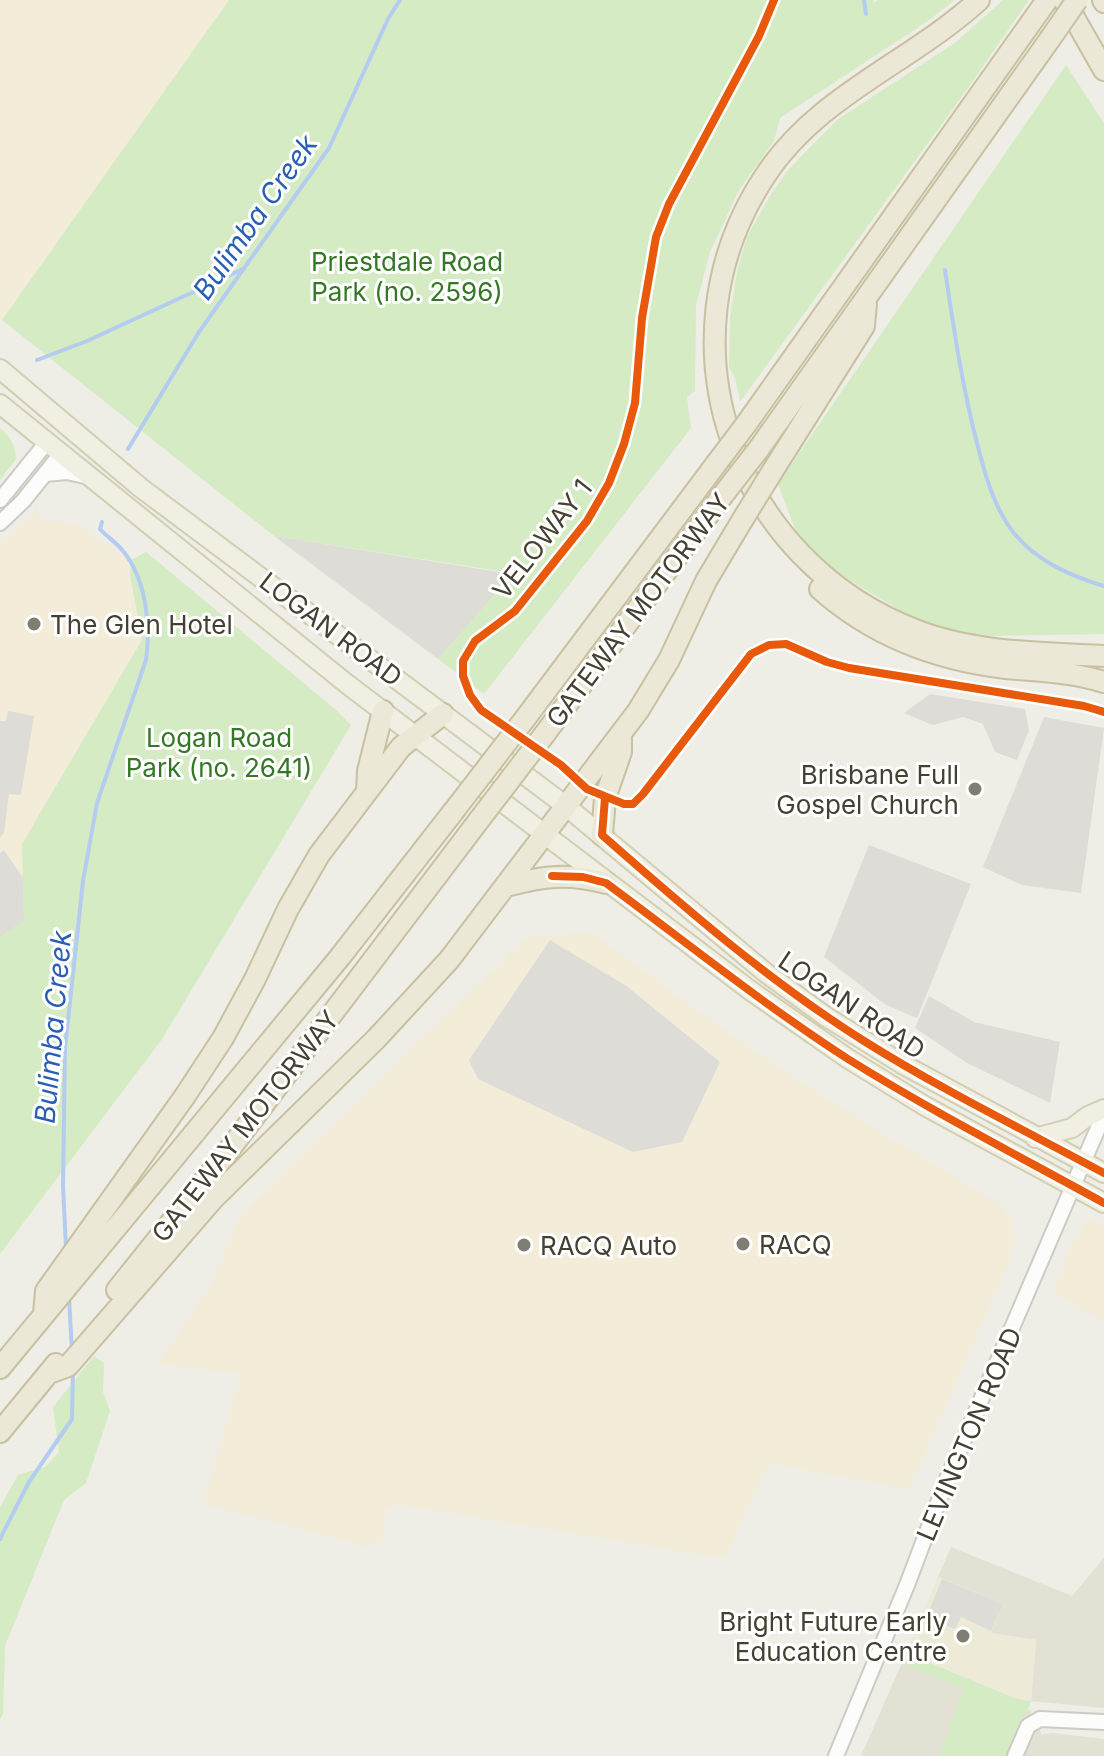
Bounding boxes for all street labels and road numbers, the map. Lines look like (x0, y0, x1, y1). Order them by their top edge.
street label: VELOWAY 1 (486, 473, 598, 605)
street label: GATEWAY MOTORWAY (540, 487, 736, 733)
street label: LOGAN ROAD (254, 565, 408, 693)
street label: LOGAN ROAD (773, 945, 931, 1065)
street label: GATEWAY MOTORWAY (145, 1004, 345, 1248)
street label: LEVINGTON ROAD (910, 1323, 1028, 1545)

